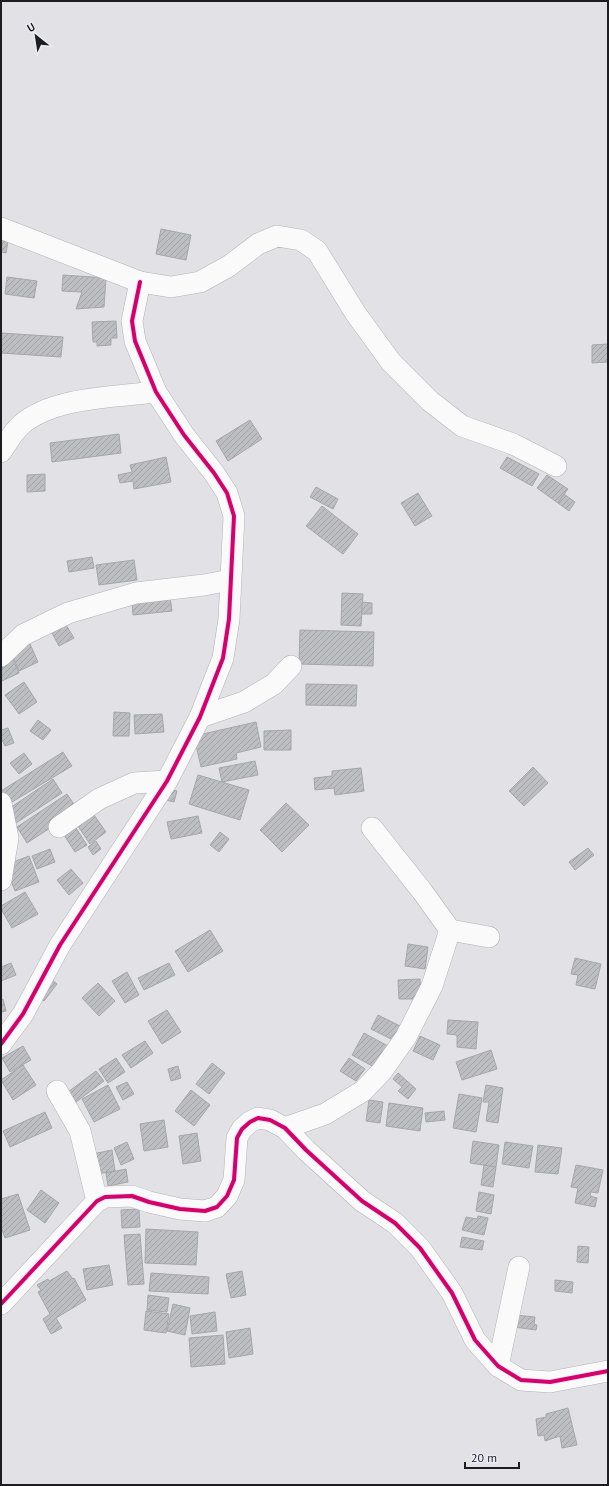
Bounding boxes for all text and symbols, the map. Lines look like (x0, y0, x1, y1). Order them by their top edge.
north arrow (16, 16, 56, 56)
text: U (25, 20, 38, 35)
scale bar (465, 1444, 519, 1470)
text: 20 m (471, 1450, 497, 1465)

